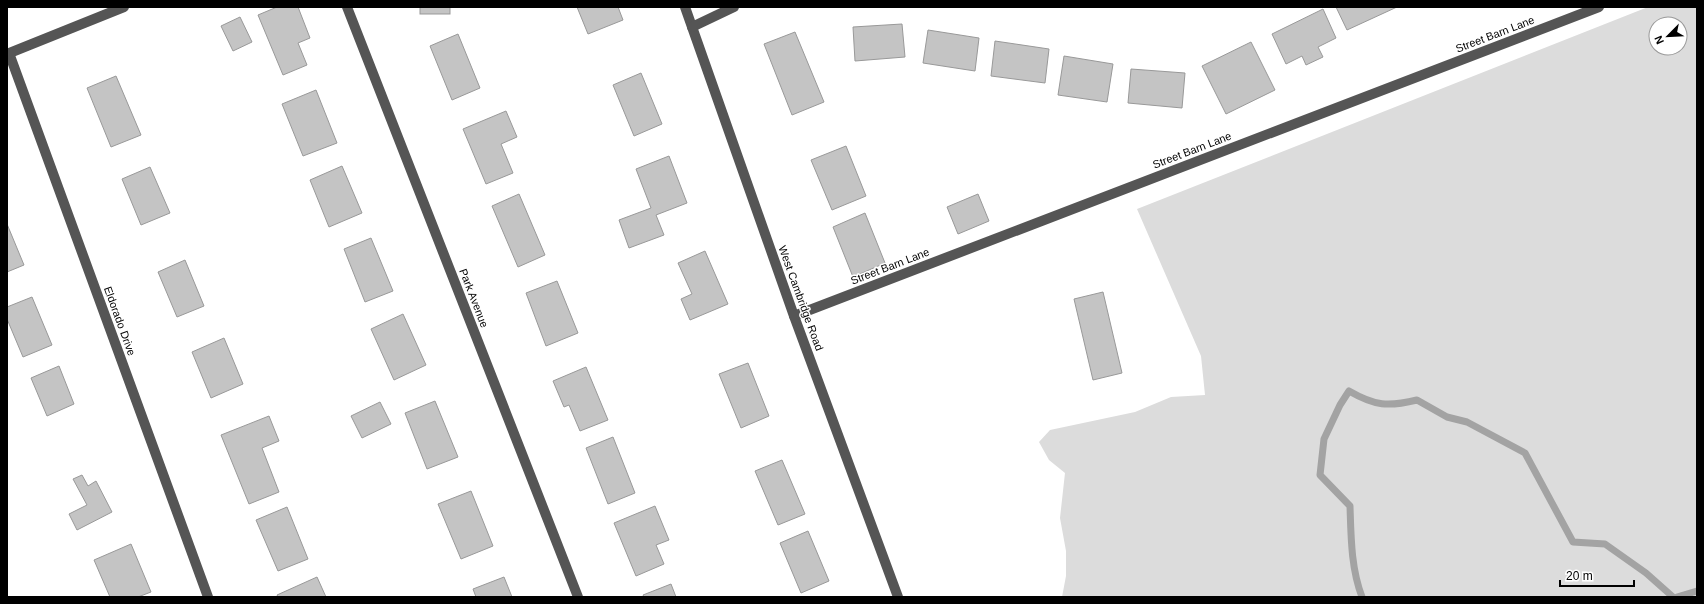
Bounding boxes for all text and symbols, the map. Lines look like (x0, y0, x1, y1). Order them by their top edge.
street label: Street Barn Lane (1454, 13, 1536, 55)
north arrow (1648, 16, 1688, 56)
text: N (1652, 34, 1666, 46)
street label: Street Barn Lane (1151, 129, 1233, 171)
street label: West Cambridge Road (776, 244, 826, 352)
street label: Street Barn Lane (849, 245, 931, 287)
street label: Park Avenue (457, 267, 491, 329)
street label: Eldorado Drive (102, 285, 138, 357)
scale bar (1560, 562, 1634, 588)
text: 20 m (1566, 569, 1593, 583)

